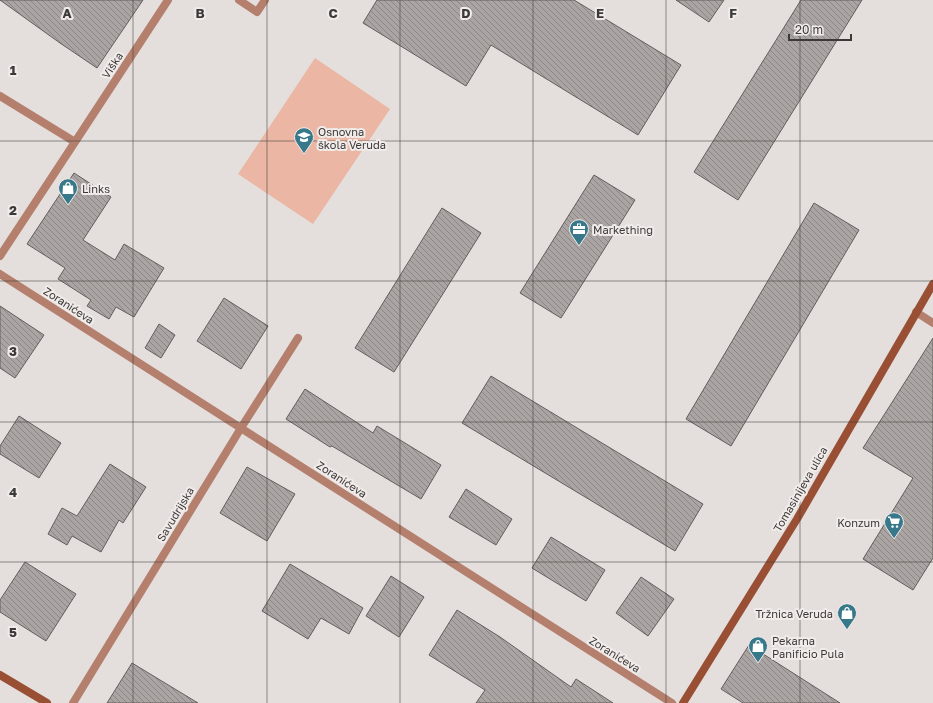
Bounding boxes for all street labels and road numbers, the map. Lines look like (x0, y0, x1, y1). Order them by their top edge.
street label: Viška (99, 50, 125, 80)
street label: Zoranićeva (41, 284, 97, 326)
street label: Tomasinijeva ulica (770, 444, 830, 534)
street label: Zoranićeva (314, 458, 370, 500)
street label: Savudrijska (154, 485, 196, 543)
street label: Zoranićeva (587, 633, 643, 675)

